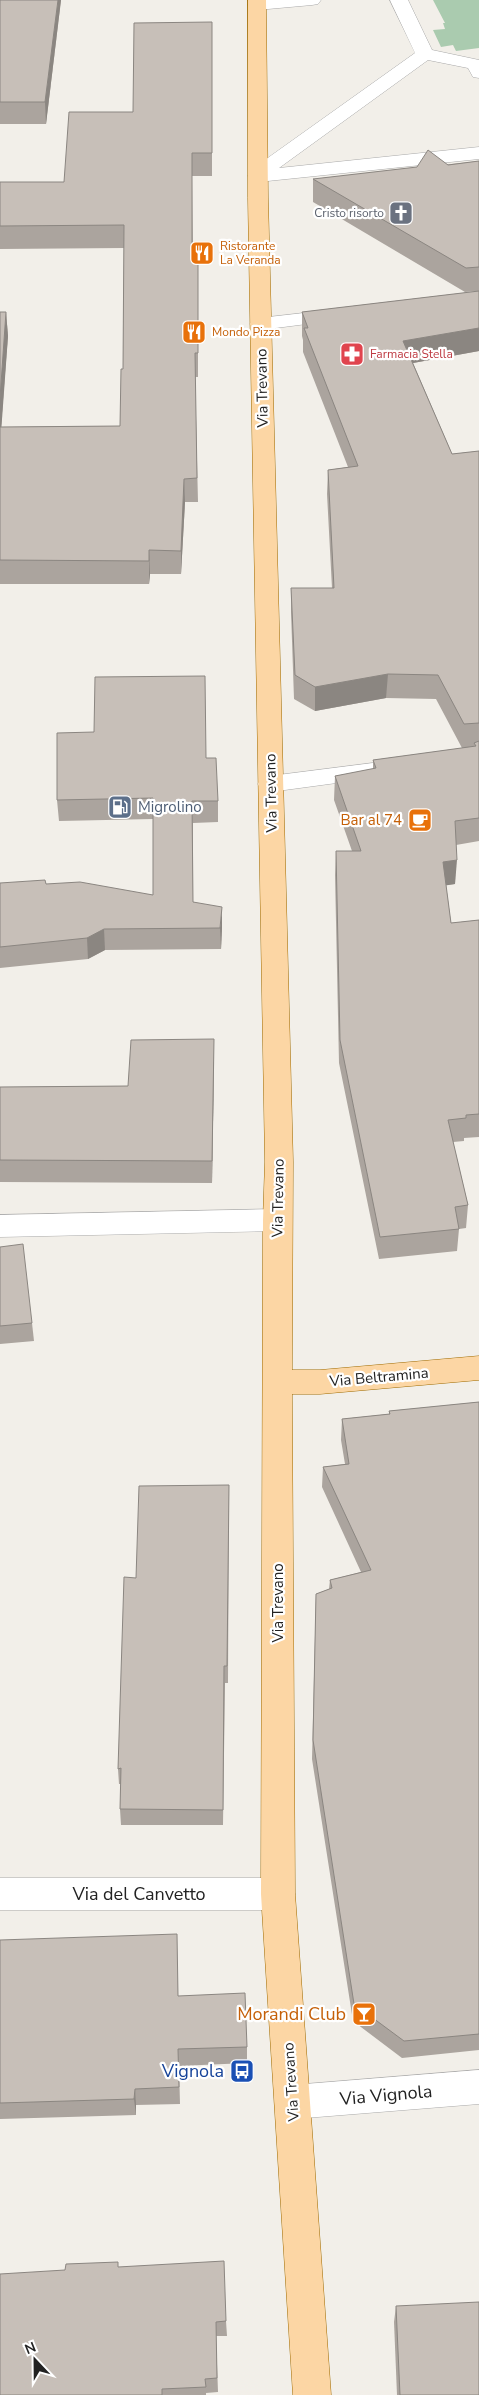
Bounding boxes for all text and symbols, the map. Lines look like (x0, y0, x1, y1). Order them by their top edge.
church icon: Cristo risorto (388, 200, 414, 226)
place label: Cristo risorto (314, 205, 384, 221)
place label: Ristorante La Veranda (220, 238, 281, 268)
restaurant icon: Ristorante La Veranda (189, 240, 215, 266)
restaurant icon: Mondo Pizza (181, 319, 207, 345)
place label: Mondo Pizza (212, 324, 280, 340)
pharmacy icon: Farmacia Stella (339, 341, 365, 367)
place label: Farmacia Stella (370, 346, 453, 362)
street label: Via Trevano (251, 348, 273, 429)
street label: Via Trevano (260, 753, 282, 834)
fuel station icon: Migrolino (107, 794, 133, 820)
place label: Migrolino (138, 797, 202, 817)
cafe icon: Bar al 74 (407, 807, 433, 833)
place label: Bar al 74 (340, 810, 402, 830)
street label: Via Trevano (267, 1158, 289, 1239)
street label: Via Beltramina (328, 1363, 429, 1391)
street label: Via Trevano (268, 1563, 288, 1644)
street label: Via del Canvetto (71, 1882, 206, 1906)
bar icon: Morandi Club (351, 2001, 377, 2027)
place label: Morandi Club (237, 2002, 346, 2026)
street label: Via Trevano (278, 2042, 304, 2123)
bus stop icon: Vignola (229, 2058, 255, 2084)
place label: Vignola (161, 2059, 224, 2083)
street label: Via Vignola (338, 2079, 433, 2111)
north arrow (10, 2335, 60, 2385)
text: N (22, 2338, 39, 2359)

